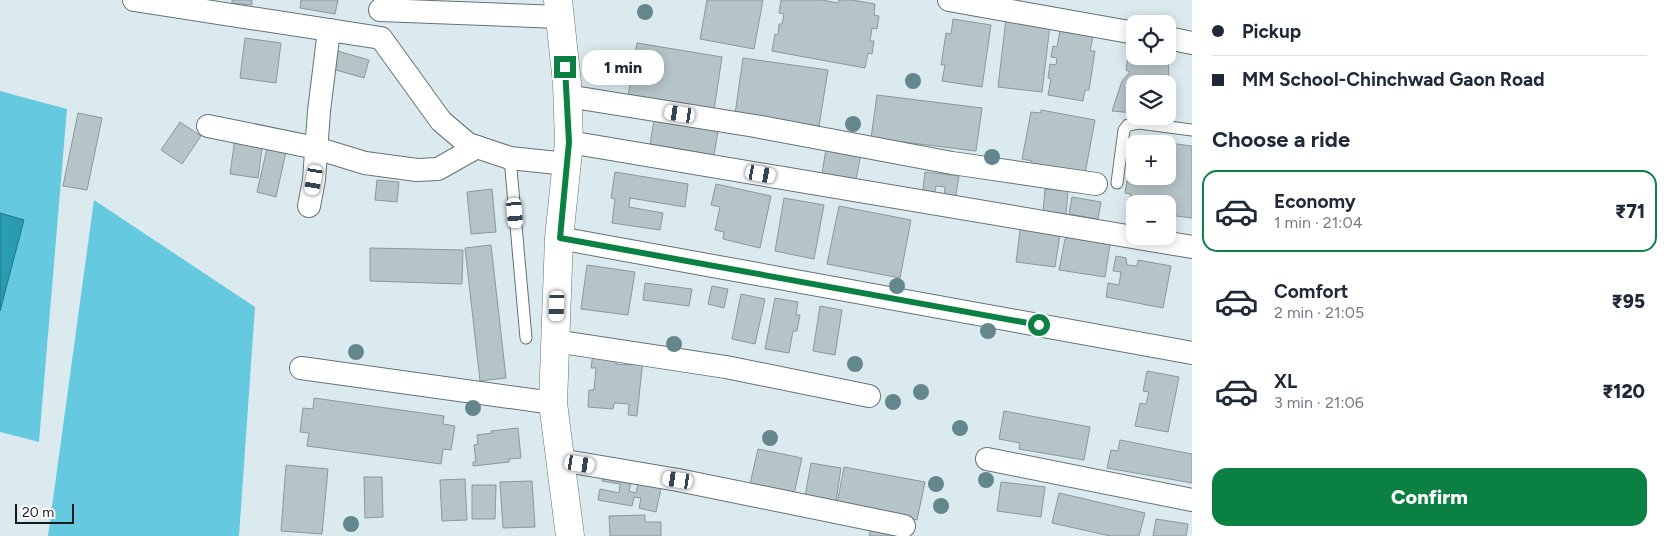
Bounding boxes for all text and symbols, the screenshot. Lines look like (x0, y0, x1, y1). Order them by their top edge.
map controls (1126, 15, 1176, 245)
button: locate (1126, 15, 1176, 65)
text: Pickup (1242, 20, 1301, 43)
callout: 1 min (582, 50, 665, 84)
route end (554, 56, 576, 78)
text: 1 min (604, 58, 642, 77)
text: MM School-Chinchwad Gaon Road (1242, 68, 1544, 91)
button: layers (1126, 75, 1176, 125)
car (664, 104, 695, 124)
text: Choose a ride (1212, 126, 1350, 153)
button: + (1126, 135, 1176, 185)
car (304, 164, 323, 196)
car (744, 164, 777, 184)
icon: car (1214, 189, 1259, 234)
text: Economy (1274, 190, 1356, 213)
button: − (1126, 195, 1176, 245)
car (506, 197, 523, 229)
text: ₹71 (1615, 200, 1645, 223)
text: 1 min · 21:04 (1274, 213, 1363, 232)
icon: car (1214, 279, 1259, 324)
text: Comfort (1274, 280, 1349, 303)
text: ₹95 (1612, 290, 1645, 313)
car (548, 291, 565, 321)
text: 2 min · 21:05 (1274, 303, 1364, 322)
route start (1028, 314, 1050, 336)
icon: car (1214, 369, 1259, 414)
text: XL (1274, 370, 1297, 393)
text: ₹120 (1602, 380, 1645, 403)
text: 3 min · 21:06 (1274, 393, 1364, 412)
car (564, 454, 595, 474)
button: Confirm (1212, 468, 1647, 526)
car (662, 470, 693, 490)
scale bar (15, 501, 74, 524)
text: 20 m (22, 504, 54, 521)

